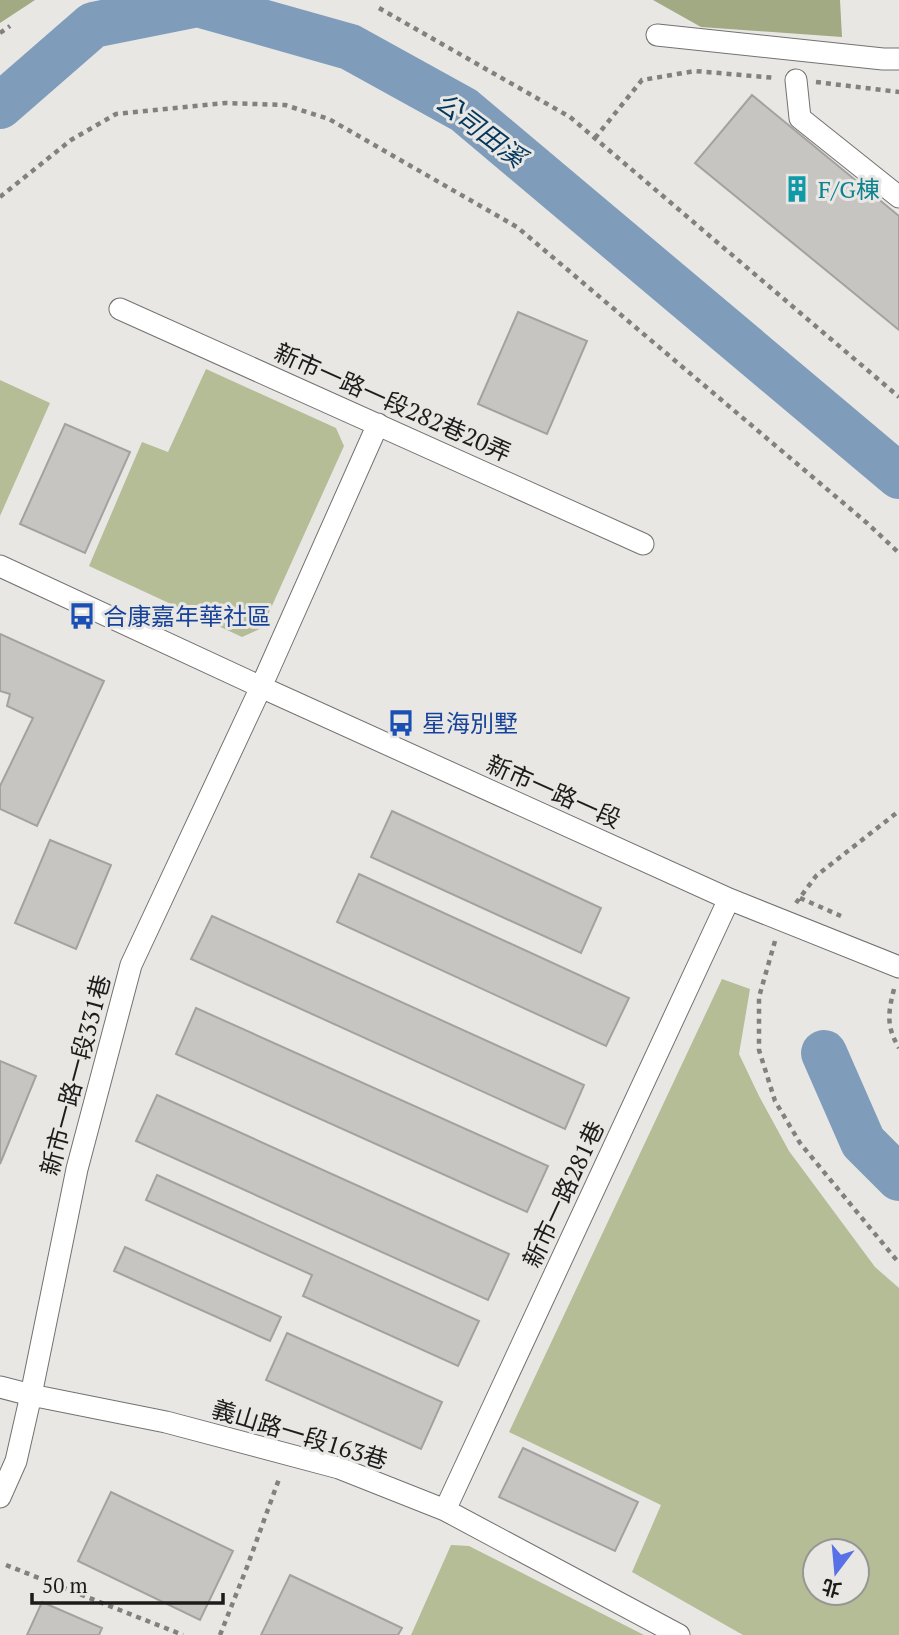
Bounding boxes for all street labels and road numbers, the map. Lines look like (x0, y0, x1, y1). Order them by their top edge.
street label: 新市一路一段282巷20弄 (270, 335, 516, 469)
street label: 新市一路一段 (482, 747, 626, 835)
street label: 新市一路一段331巷 (33, 971, 117, 1179)
street label: 新市一路281巷 (515, 1115, 611, 1273)
street label: 義山路一段163巷 (208, 1392, 392, 1476)

